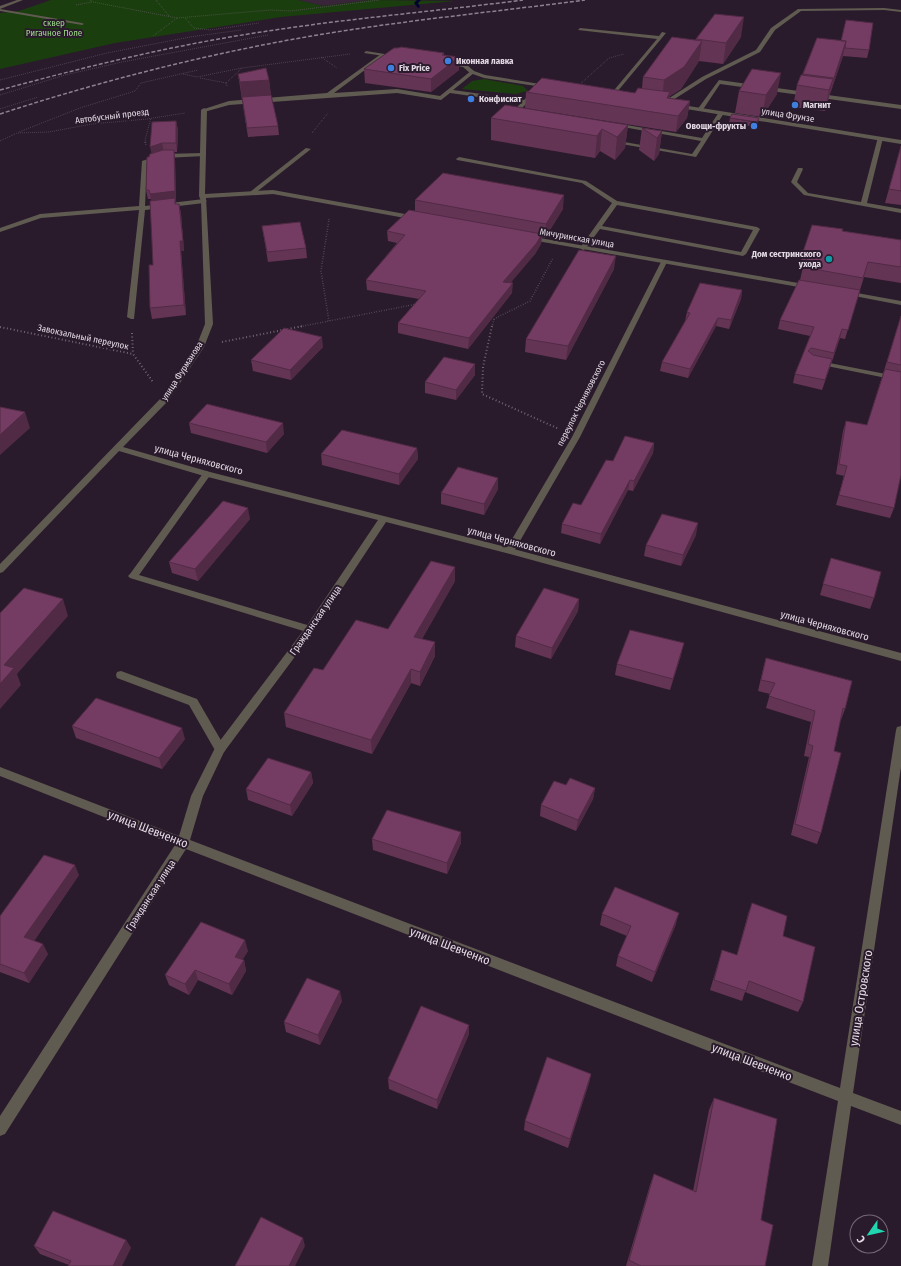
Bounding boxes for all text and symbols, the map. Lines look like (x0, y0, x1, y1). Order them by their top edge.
park label: сквер Ригачное Поле (26, 18, 83, 38)
marker: Иконная лавка (443, 56, 453, 66)
place label: Иконная лавка (456, 56, 514, 66)
marker: Fix Price (386, 63, 396, 73)
place label: Fix Price (399, 63, 430, 73)
marker: Конфискат (466, 94, 476, 104)
place label: Конфискат (479, 94, 522, 104)
marker: Магнит (790, 100, 800, 110)
place label: Магнит (803, 100, 831, 110)
street label: Автобусный проезд (74, 106, 150, 125)
street label: улица Фрунзе (761, 106, 816, 124)
place label: Овощи-фрукты (686, 121, 746, 131)
marker: Овощи-фрукты (749, 121, 759, 131)
street label: Мичуринская улица (539, 227, 616, 250)
place label: Дом сестринского ухода (751, 249, 822, 269)
marker: Дом сестринского ухода (824, 254, 834, 264)
street label: Завокзальный переулок (37, 322, 130, 352)
street label: улица Фурманова (159, 339, 205, 402)
street label: переулок Черняховского (555, 358, 607, 448)
street label: улица Черняховского (153, 442, 244, 478)
street label: улица Черняховского (466, 524, 557, 560)
street label: Гражданская улица (287, 583, 344, 658)
street label: улица Черняховского (779, 608, 870, 644)
street label: улица Шевченко (106, 807, 190, 851)
street label: Гражданская улица (123, 858, 178, 933)
street label: улица Шевченко (408, 924, 492, 968)
street label: улица Островского (847, 949, 875, 1047)
street label: улица Шевченко (710, 1040, 794, 1084)
north arrow (849, 1214, 889, 1254)
text: С (854, 1233, 868, 1245)

